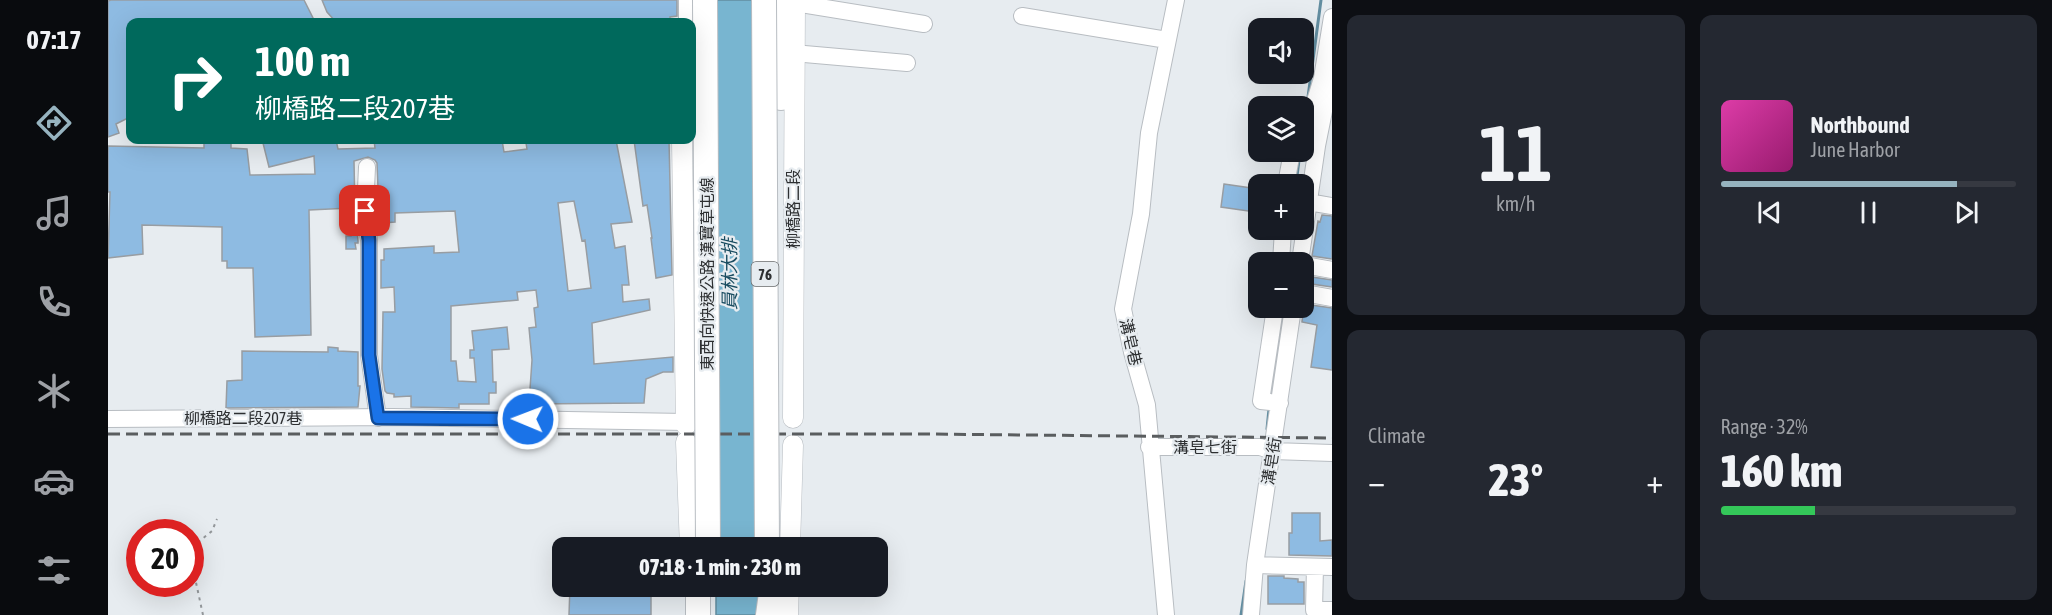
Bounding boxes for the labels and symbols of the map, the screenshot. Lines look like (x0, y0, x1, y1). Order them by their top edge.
street label: 柳橋路二段 (784, 169, 802, 249)
street label: 東西向快速公路 漢寶草屯線 (698, 177, 716, 371)
pin (339, 185, 390, 236)
water label: 員林大排 (719, 236, 740, 310)
road number: 76 (752, 262, 778, 286)
street label: 溝皂巷 (1117, 317, 1145, 367)
position arrow (496, 387, 560, 451)
street label: 柳橋路二段207巷 (184, 409, 302, 427)
street label: 溝皂街 (1258, 436, 1284, 486)
street label: 溝皂七街 (1173, 438, 1237, 456)
speed limit sign: 20 (126, 519, 204, 597)

